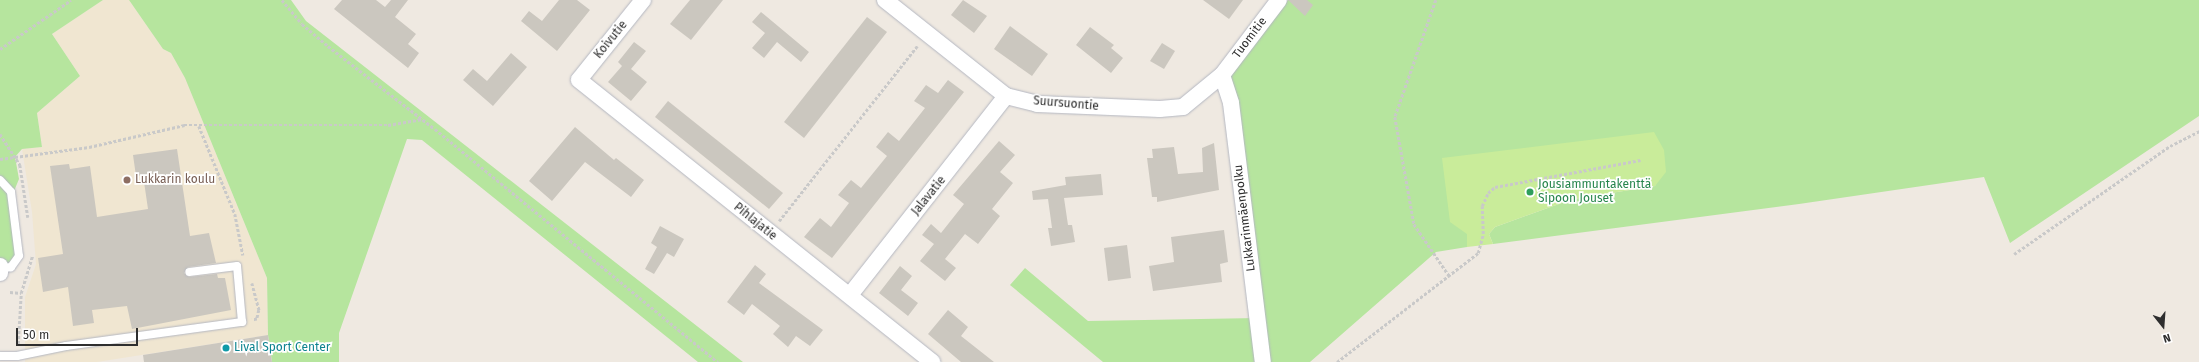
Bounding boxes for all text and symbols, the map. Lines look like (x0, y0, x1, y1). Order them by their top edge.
street label: Tuomitie (1230, 15, 1270, 61)
street label: Koivutie (591, 18, 631, 62)
street label: Suursuontie (1033, 94, 1099, 114)
street label: Lukkarinmäenpolku (1231, 164, 1259, 272)
place label: Lukkarin koulu (135, 173, 215, 187)
street label: Jalavatie (909, 173, 949, 219)
marker: Lukkarin koulu (122, 175, 132, 185)
place label: Jousiammuntakenttä Sipoon Jouset (1538, 178, 1651, 206)
marker: Jousiammuntakenttä Sipoon Jouset (1525, 187, 1535, 197)
street label: Pihlajatie (730, 200, 780, 244)
north arrow (2143, 306, 2183, 346)
scale bar (18, 320, 140, 346)
text: 50 m (23, 328, 49, 342)
text: N (2161, 331, 2172, 345)
place label: Lival Sport Center (234, 341, 330, 355)
marker: Lival Sport Center (221, 343, 231, 353)

